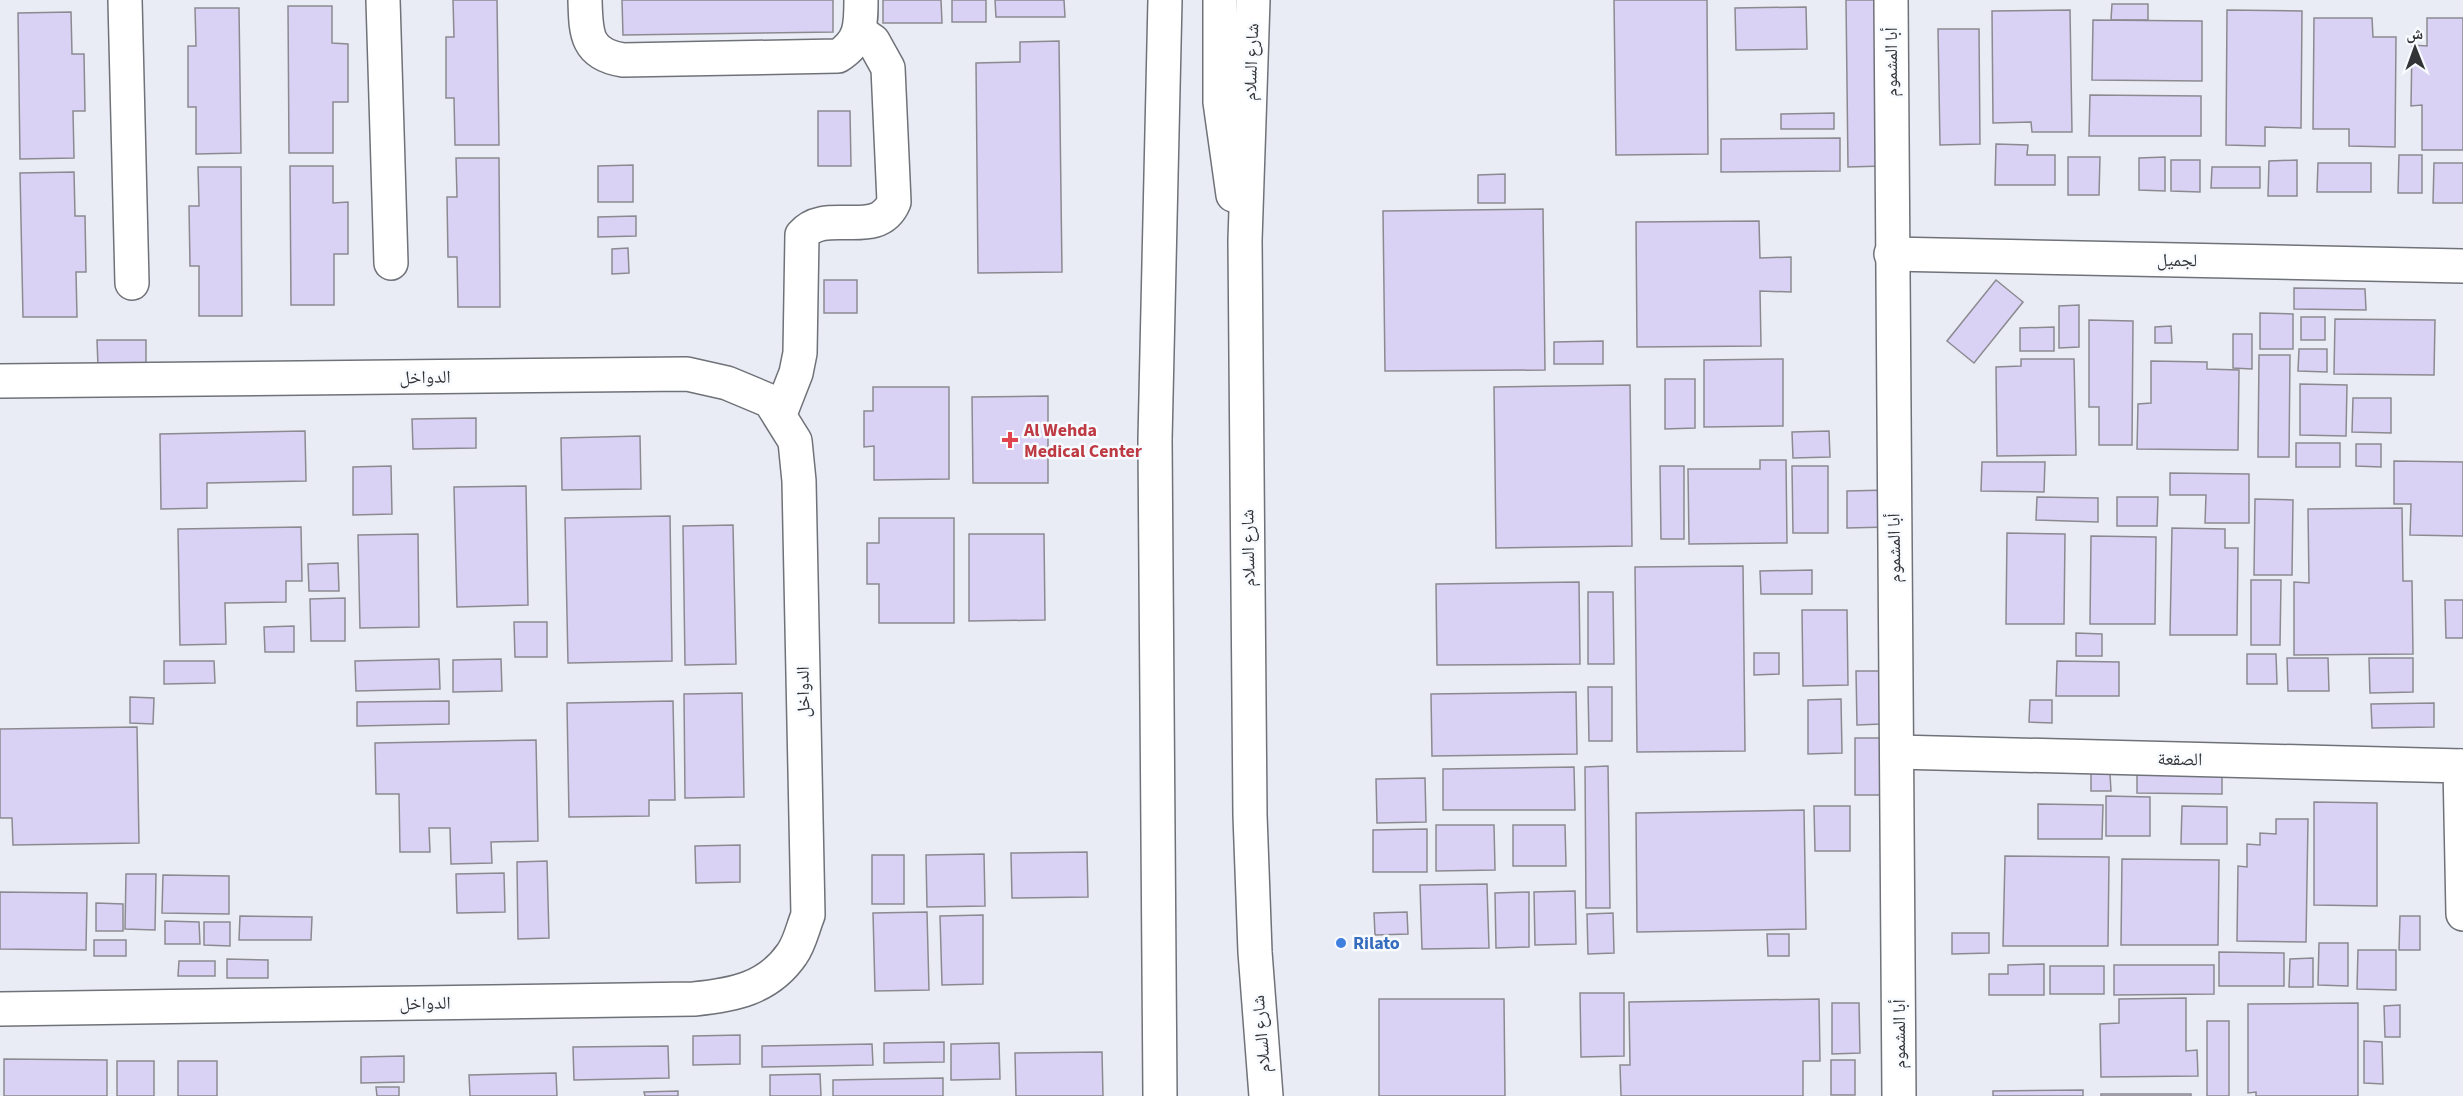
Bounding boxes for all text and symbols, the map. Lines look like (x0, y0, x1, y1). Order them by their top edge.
north arrow (2385, 18, 2445, 78)
street label: شارع السلام (1238, 23, 1265, 101)
text: ش (2406, 23, 2423, 45)
street label: أبا المشموم (1879, 27, 1904, 97)
street label: لجميل (2157, 248, 2197, 273)
street label: الدواخل (399, 365, 451, 390)
place label: Al Wehda Medical Center (1023, 418, 1143, 464)
marker: Al Wehda Medical Center (1001, 431, 1019, 449)
street label: شارع السلام (1235, 509, 1262, 587)
street label: أبا المشموم (1881, 513, 1908, 583)
street label: الدواخل (791, 666, 816, 718)
street label: الصقعة (2157, 747, 2203, 772)
place label: Rilato (1353, 931, 1400, 956)
marker: Rilato (1334, 936, 1348, 950)
street label: الدواخل (399, 991, 451, 1016)
street label: شارع السلام (1246, 994, 1277, 1074)
street label: أبا المشموم (1887, 999, 1912, 1069)

